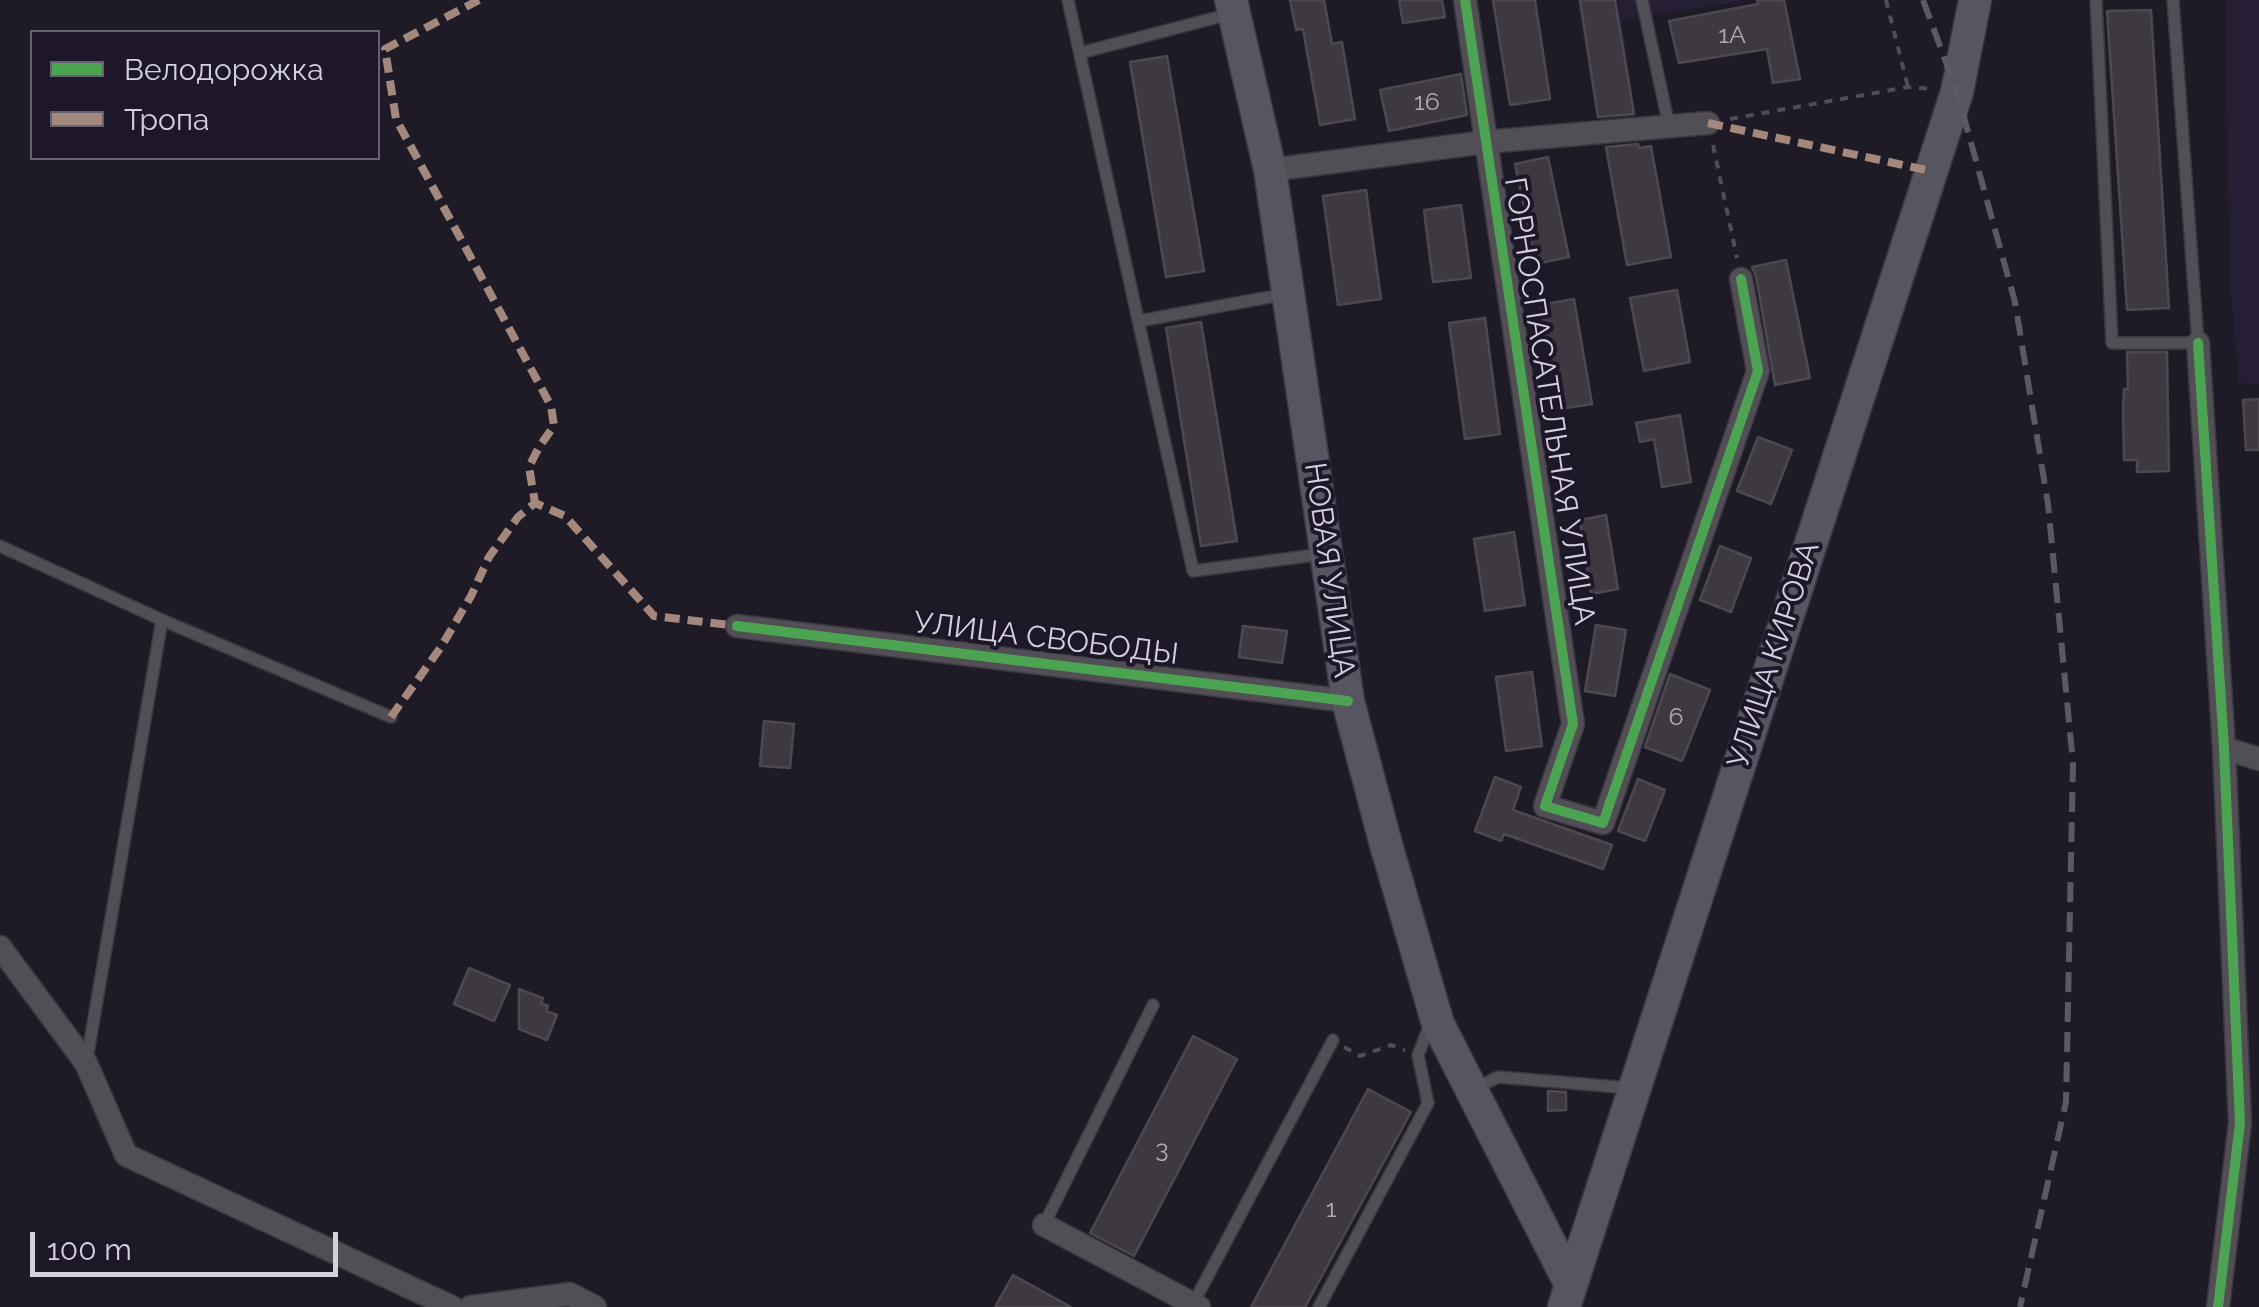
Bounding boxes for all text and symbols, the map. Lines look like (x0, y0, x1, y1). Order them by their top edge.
house number: 1А (1718, 20, 1746, 50)
legend (30, 30, 380, 160)
text: Велодорожка (124, 52, 324, 87)
house number: 16 (1414, 87, 1440, 117)
text: Тропа (124, 102, 209, 137)
street label: ГОРНОСПАСАТЕЛЬНАЯ УЛИЦА (1496, 175, 1602, 627)
street label: НОВАЯ УЛИЦА (1296, 460, 1362, 680)
street label: УЛИЦА КИРОВА (1720, 537, 1828, 773)
street label: УЛИЦА СВОБОДЫ (912, 605, 1180, 673)
house number: 6 (1668, 702, 1684, 732)
house number: 3 (1155, 1134, 1169, 1164)
house number: 1 (1326, 1194, 1336, 1224)
scale bar (35, 1212, 342, 1274)
text: 100 m (47, 1232, 132, 1267)

